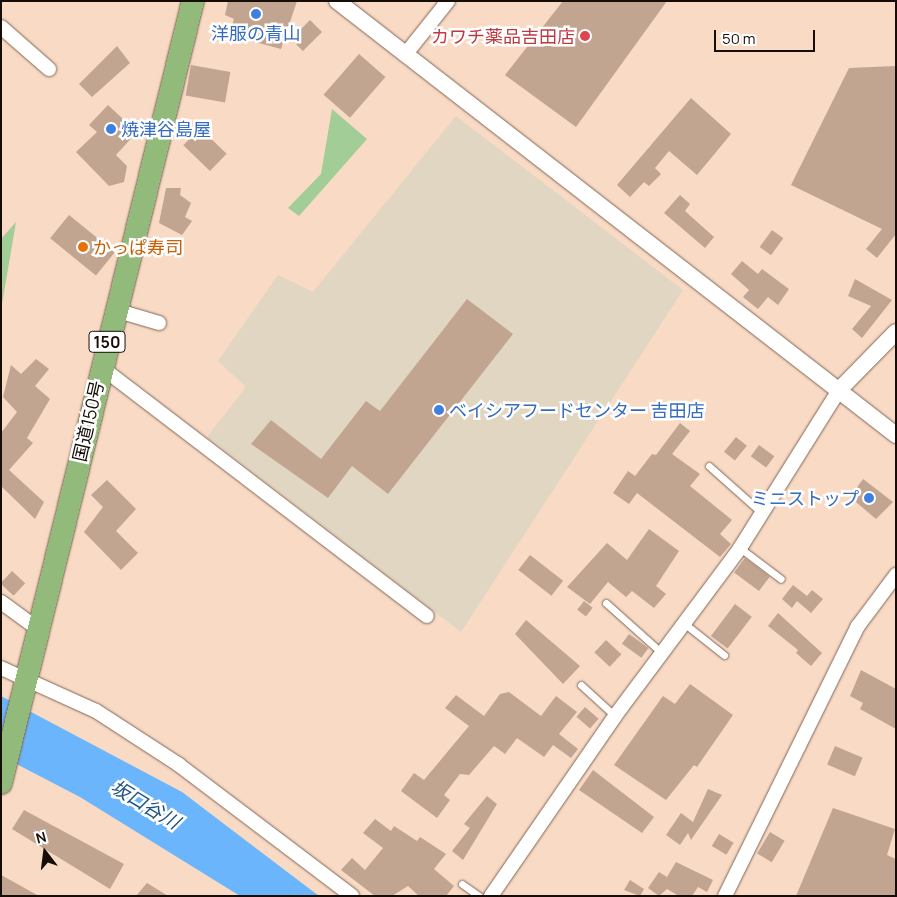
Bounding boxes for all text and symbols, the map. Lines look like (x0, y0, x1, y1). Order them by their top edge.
marker: 洋服の青山 (250, 8, 262, 20)
scale bar (717, 20, 818, 52)
place label: 洋服の青山 (211, 22, 301, 44)
place label: カワチ薬品吉田店 (431, 25, 575, 47)
text: 50 m (722, 28, 756, 49)
marker: カワチ薬品吉田店 (579, 30, 591, 42)
place label: 焼津谷島屋 (121, 118, 211, 140)
marker: 焼津谷島屋 (105, 123, 117, 135)
place label: かっぱ寿司 (93, 236, 183, 258)
marker: かっぱ寿司 (77, 241, 89, 253)
road number: 150 (88, 328, 126, 356)
street label: 国道150号 (68, 378, 108, 464)
place label: ベイシアフードセンター 吉田店 (449, 399, 705, 421)
marker: ベイシアフードセンター 吉田店 (433, 404, 445, 416)
place label: ミニストップ (751, 487, 859, 509)
marker: ミニストップ (863, 492, 875, 504)
water label: 坂口谷川 (107, 776, 183, 834)
north arrow (20, 827, 70, 877)
text: N (34, 827, 48, 848)

